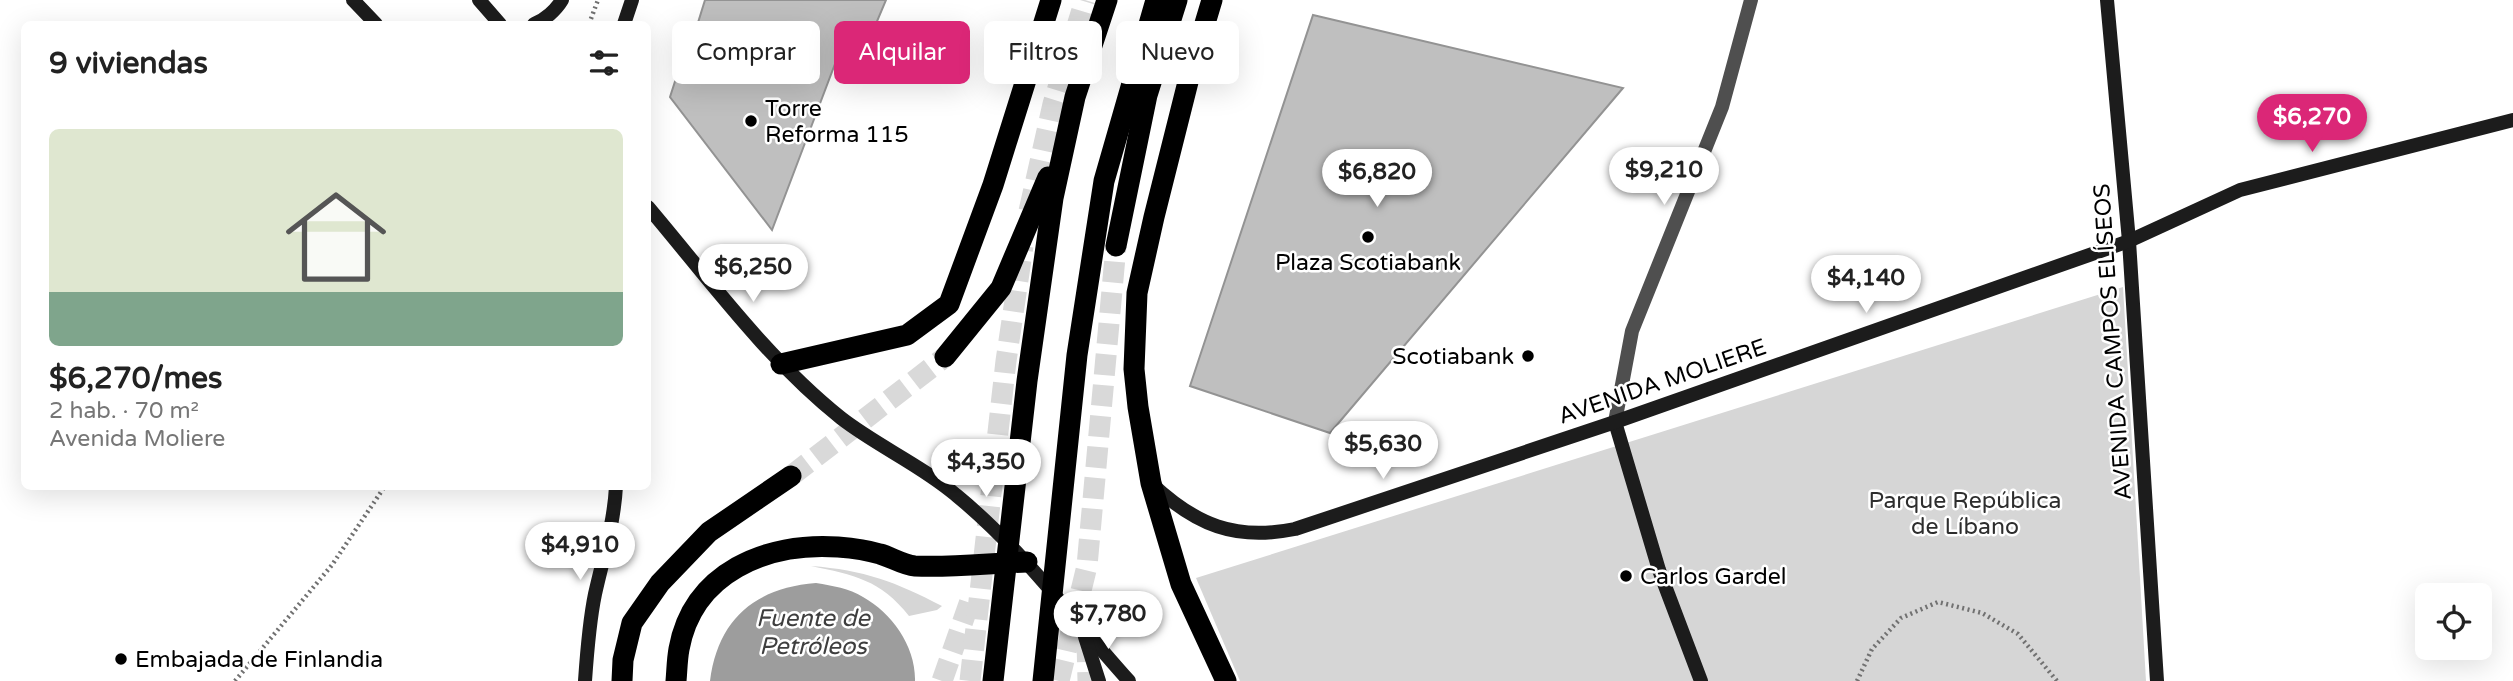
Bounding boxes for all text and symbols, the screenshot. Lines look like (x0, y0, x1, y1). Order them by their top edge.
chip: Comprar (672, 21, 820, 84)
chip: Alquilar (834, 21, 970, 84)
chip: Filtros (984, 21, 1102, 84)
chip: Nuevo (1116, 21, 1239, 84)
icon: filters (585, 44, 623, 82)
text: 9 viviendas (49, 45, 208, 82)
pin: $6,270 (2255, 94, 2369, 154)
place label: Torre Reforma 115 (765, 95, 909, 149)
text: $6,270 (2273, 103, 2351, 131)
marker: Torre Reforma 115 (743, 113, 759, 129)
pin: $9,210 (1607, 148, 1721, 207)
pin: $6,820 (1320, 150, 1434, 209)
text: $9,210 (1625, 156, 1703, 184)
text: $6,820 (1338, 158, 1416, 186)
icon: home (273, 174, 399, 300)
street label: AVENIDA CAMPOS ELÍSEOS (2088, 183, 2138, 501)
marker: Plaza Scotiabank (1360, 229, 1376, 245)
pin: $6,250 (696, 244, 810, 304)
place label: Plaza Scotiabank (1275, 249, 1461, 277)
text: $6,250 (714, 253, 792, 281)
pin: $4,140 (1809, 256, 1923, 315)
text: $4,140 (1827, 264, 1905, 292)
street label: AVENIDA MOLIERE (1555, 333, 1770, 431)
place label: Scotiabank (1392, 343, 1514, 371)
marker: Scotiabank (1520, 348, 1536, 364)
text: $6,270/mes (49, 360, 222, 397)
text: 2 hab. · 70 m² (49, 397, 199, 425)
pin: $5,630 (1326, 421, 1440, 481)
text: Avenida Moliere (49, 425, 225, 453)
text: $5,630 (1344, 430, 1422, 458)
pin: $4,350 (929, 440, 1043, 499)
text: $4,350 (947, 448, 1025, 476)
park label: Parque República de Líbano (1869, 487, 2061, 541)
pin: $4,910 (523, 522, 637, 582)
text: $4,910 (541, 531, 619, 559)
place label: Carlos Gardel (1640, 563, 1787, 591)
marker: Carlos Gardel (1618, 568, 1634, 584)
map controls (2415, 583, 2492, 660)
button: locate (2415, 583, 2492, 660)
pin: $7,780 (1051, 592, 1165, 651)
text: $7,780 (1070, 600, 1146, 628)
water label: Fuente de Petróleos (756, 604, 871, 661)
place label: Embajada de Finlandia (135, 646, 383, 674)
marker: Embajada de Finlandia (113, 651, 129, 667)

